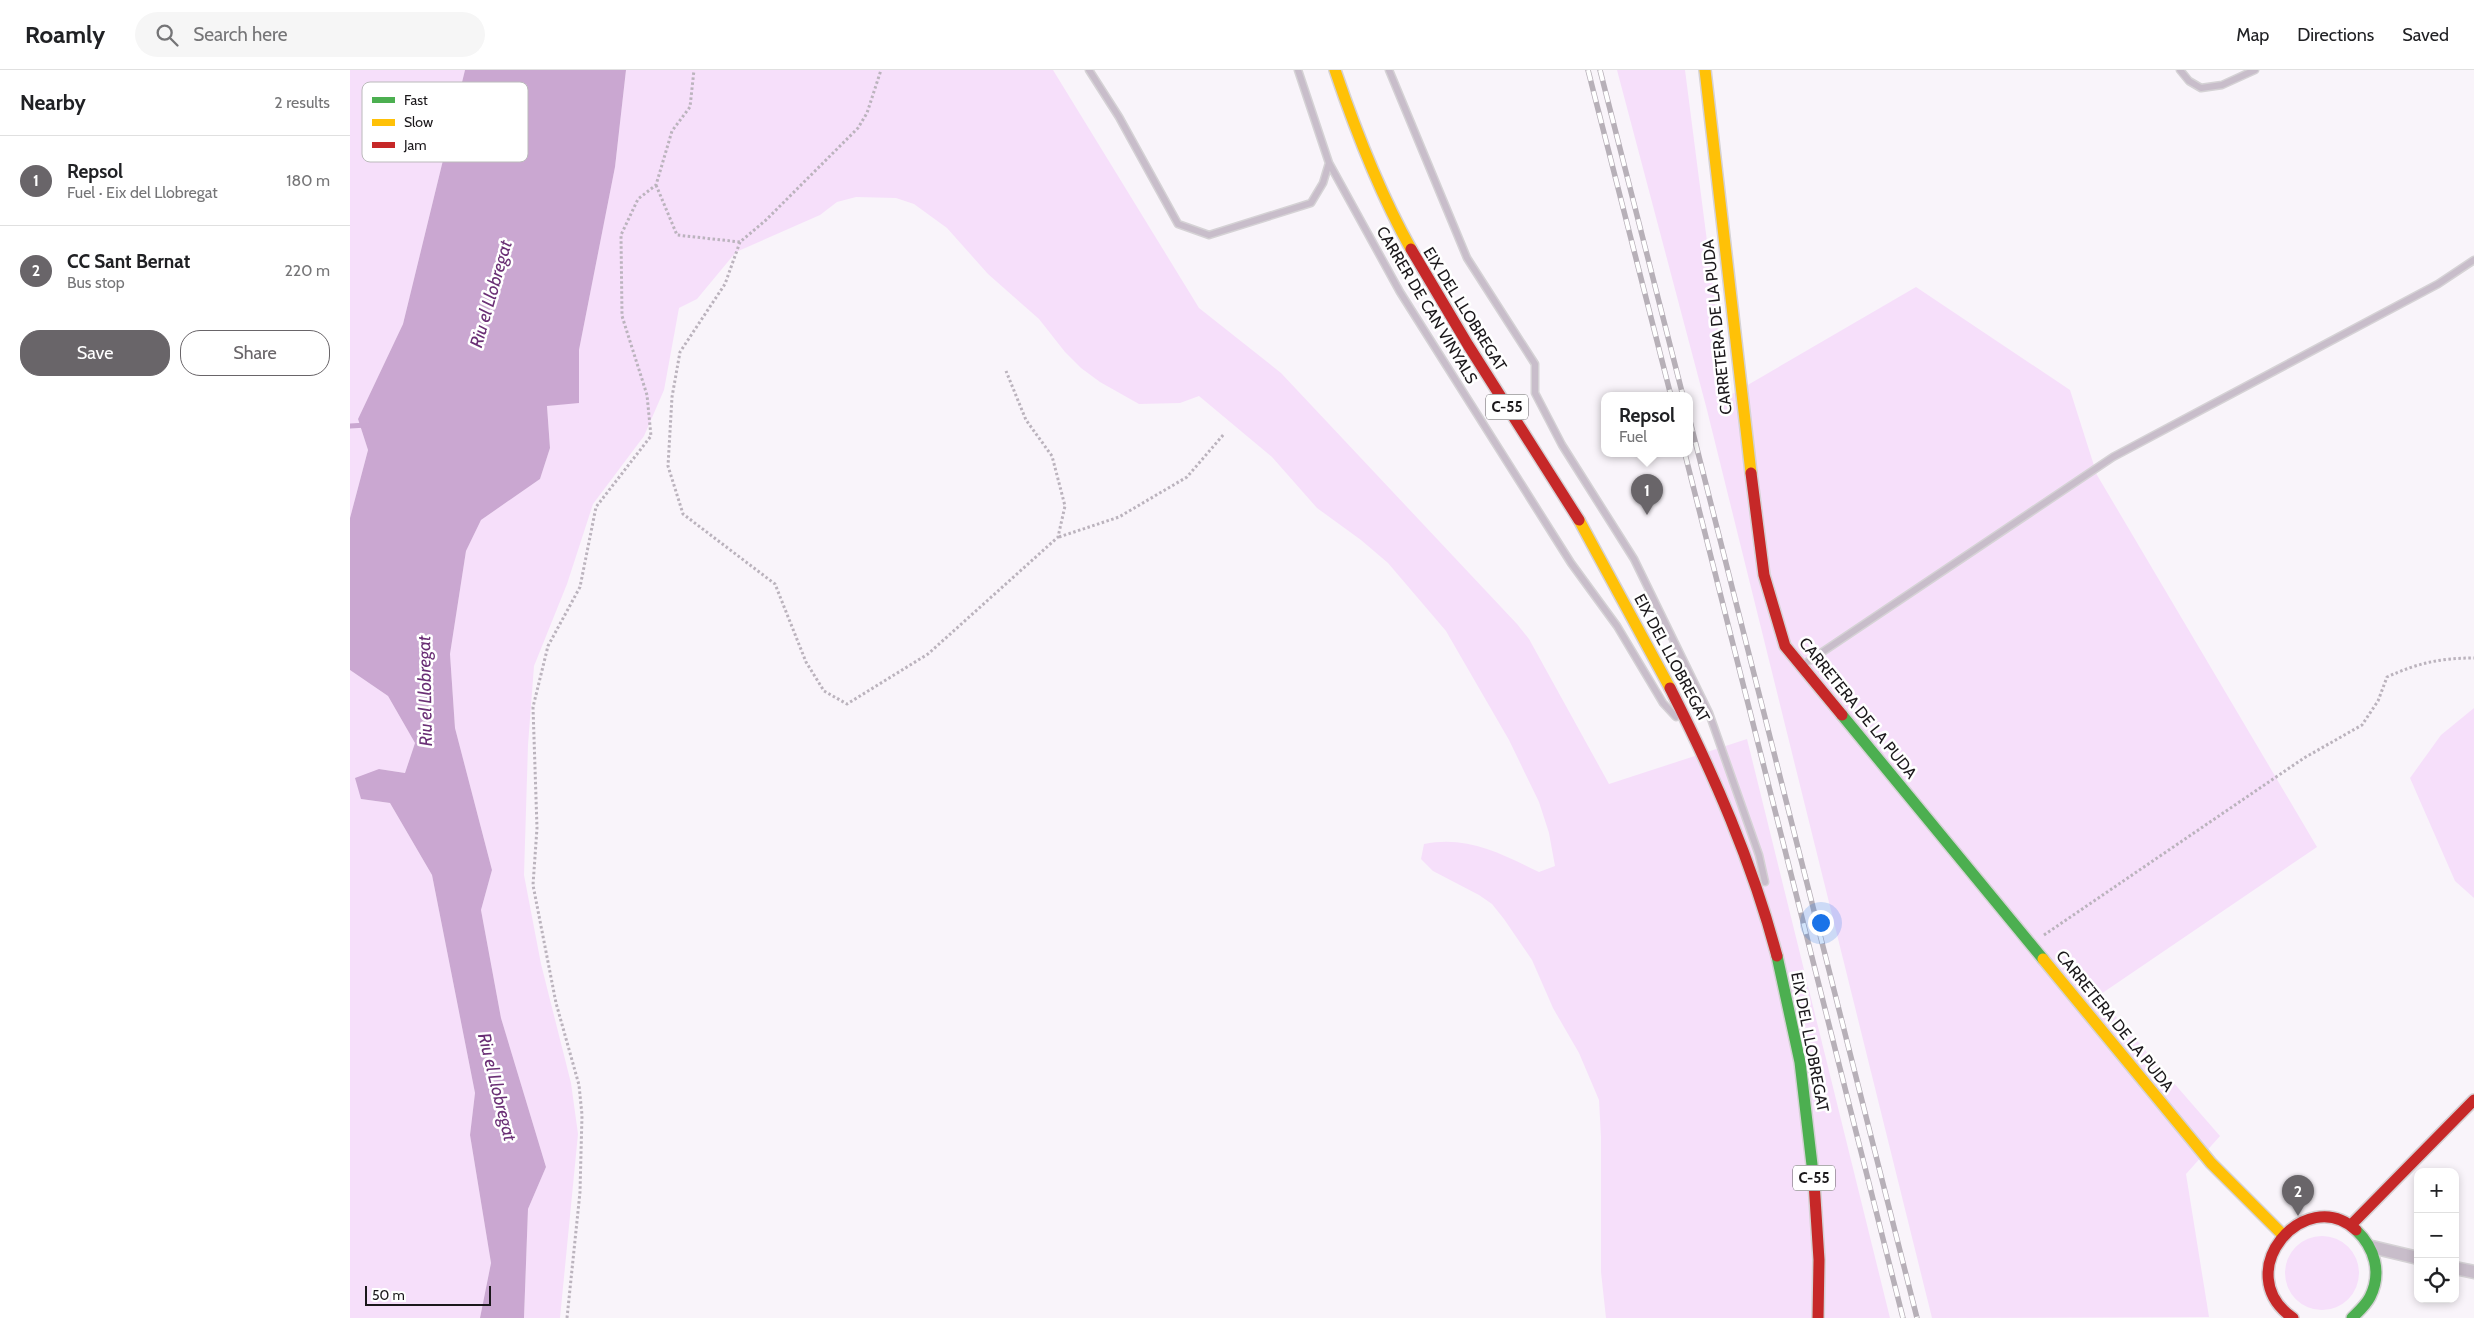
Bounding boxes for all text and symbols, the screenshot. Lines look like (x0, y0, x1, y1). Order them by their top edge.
search box (135, 12, 485, 57)
text: Roamly (25, 20, 105, 49)
icon: search (153, 21, 181, 49)
text: Search here (193, 23, 288, 46)
text: Map (2236, 24, 2269, 46)
text: Directions (2297, 24, 2374, 46)
text: Saved (2402, 24, 2449, 46)
legend (362, 82, 528, 162)
text: Nearby (20, 90, 86, 115)
text: Fast (404, 91, 428, 109)
text: 2 results (274, 93, 330, 112)
text: Slow (404, 113, 433, 131)
text: Jam (403, 136, 426, 154)
text: Repsol (67, 160, 123, 183)
text: 1 (33, 171, 39, 190)
text: 180 m (286, 171, 330, 190)
text: Fuel · Eix del Llobregat (67, 183, 218, 202)
street label: CARRER DE CAN VINYALS (1372, 223, 1482, 387)
water label: Riu el Llobregat (465, 237, 517, 350)
street label: CARRETERA DE LA PUDA (1698, 238, 1736, 415)
street label: EIX DEL LLOBREGAT (1419, 244, 1511, 375)
text: CC Sant Bernat (67, 250, 190, 273)
text: 2 (32, 261, 40, 280)
text: 220 m (284, 261, 330, 280)
text: Bus stop (67, 273, 125, 292)
button: Save (20, 330, 170, 376)
button: Share (180, 330, 330, 376)
popup (1601, 392, 1693, 457)
road number: C-55 (1486, 394, 1528, 420)
text: Repsol (1619, 404, 1675, 427)
text: Fuel (1619, 427, 1647, 446)
pin: 1 (1631, 474, 1663, 515)
street label: EIX DEL LLOBREGAT (1630, 591, 1714, 726)
street label: CARRETERA DE LA PUDA (1795, 634, 1921, 782)
water label: Riu el Llobregat (413, 635, 437, 746)
your location (1808, 910, 1834, 936)
street label: CARRETERA DE LA PUDA (2052, 947, 2178, 1095)
street label: EIX DEL LLOBREGAT (1787, 970, 1833, 1114)
water label: Riu el Llobregat (473, 1031, 521, 1144)
road number: C-55 (1793, 1166, 1835, 1190)
map controls (2414, 1168, 2459, 1303)
button: + (2414, 1168, 2459, 1213)
pin: 2 (2282, 1175, 2314, 1216)
button: − (2414, 1213, 2459, 1258)
button: locate (2414, 1258, 2459, 1303)
scale bar (365, 1283, 491, 1306)
text: 50 m (372, 1286, 405, 1304)

